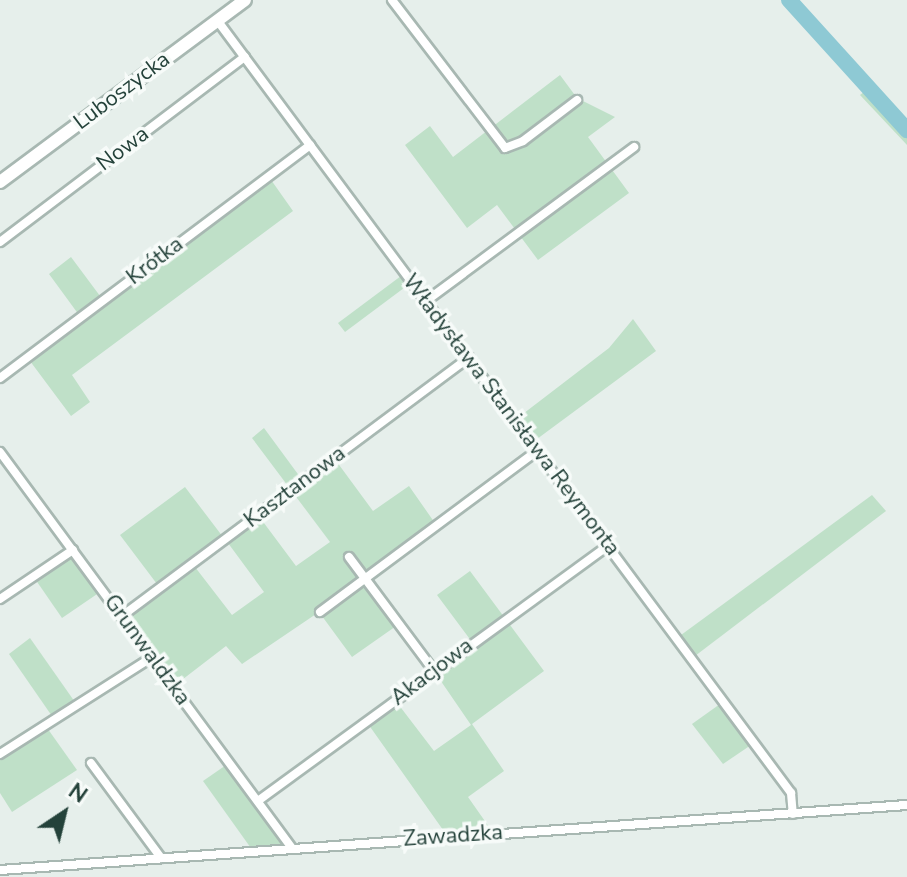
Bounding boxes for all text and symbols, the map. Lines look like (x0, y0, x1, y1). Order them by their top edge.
street label: Luboszycka (69, 46, 175, 136)
street label: Nowa (92, 121, 154, 177)
street label: Krótka (122, 231, 188, 291)
street label: Władysława Stanisława Reymonta (396, 269, 626, 561)
street label: Kasztanowa (239, 440, 351, 534)
street label: Grunwaldzka (98, 589, 196, 711)
street label: Akacjowa (386, 633, 478, 711)
north arrow (24, 773, 104, 853)
text: N (62, 776, 93, 810)
street label: Zawadzka (402, 819, 504, 853)

